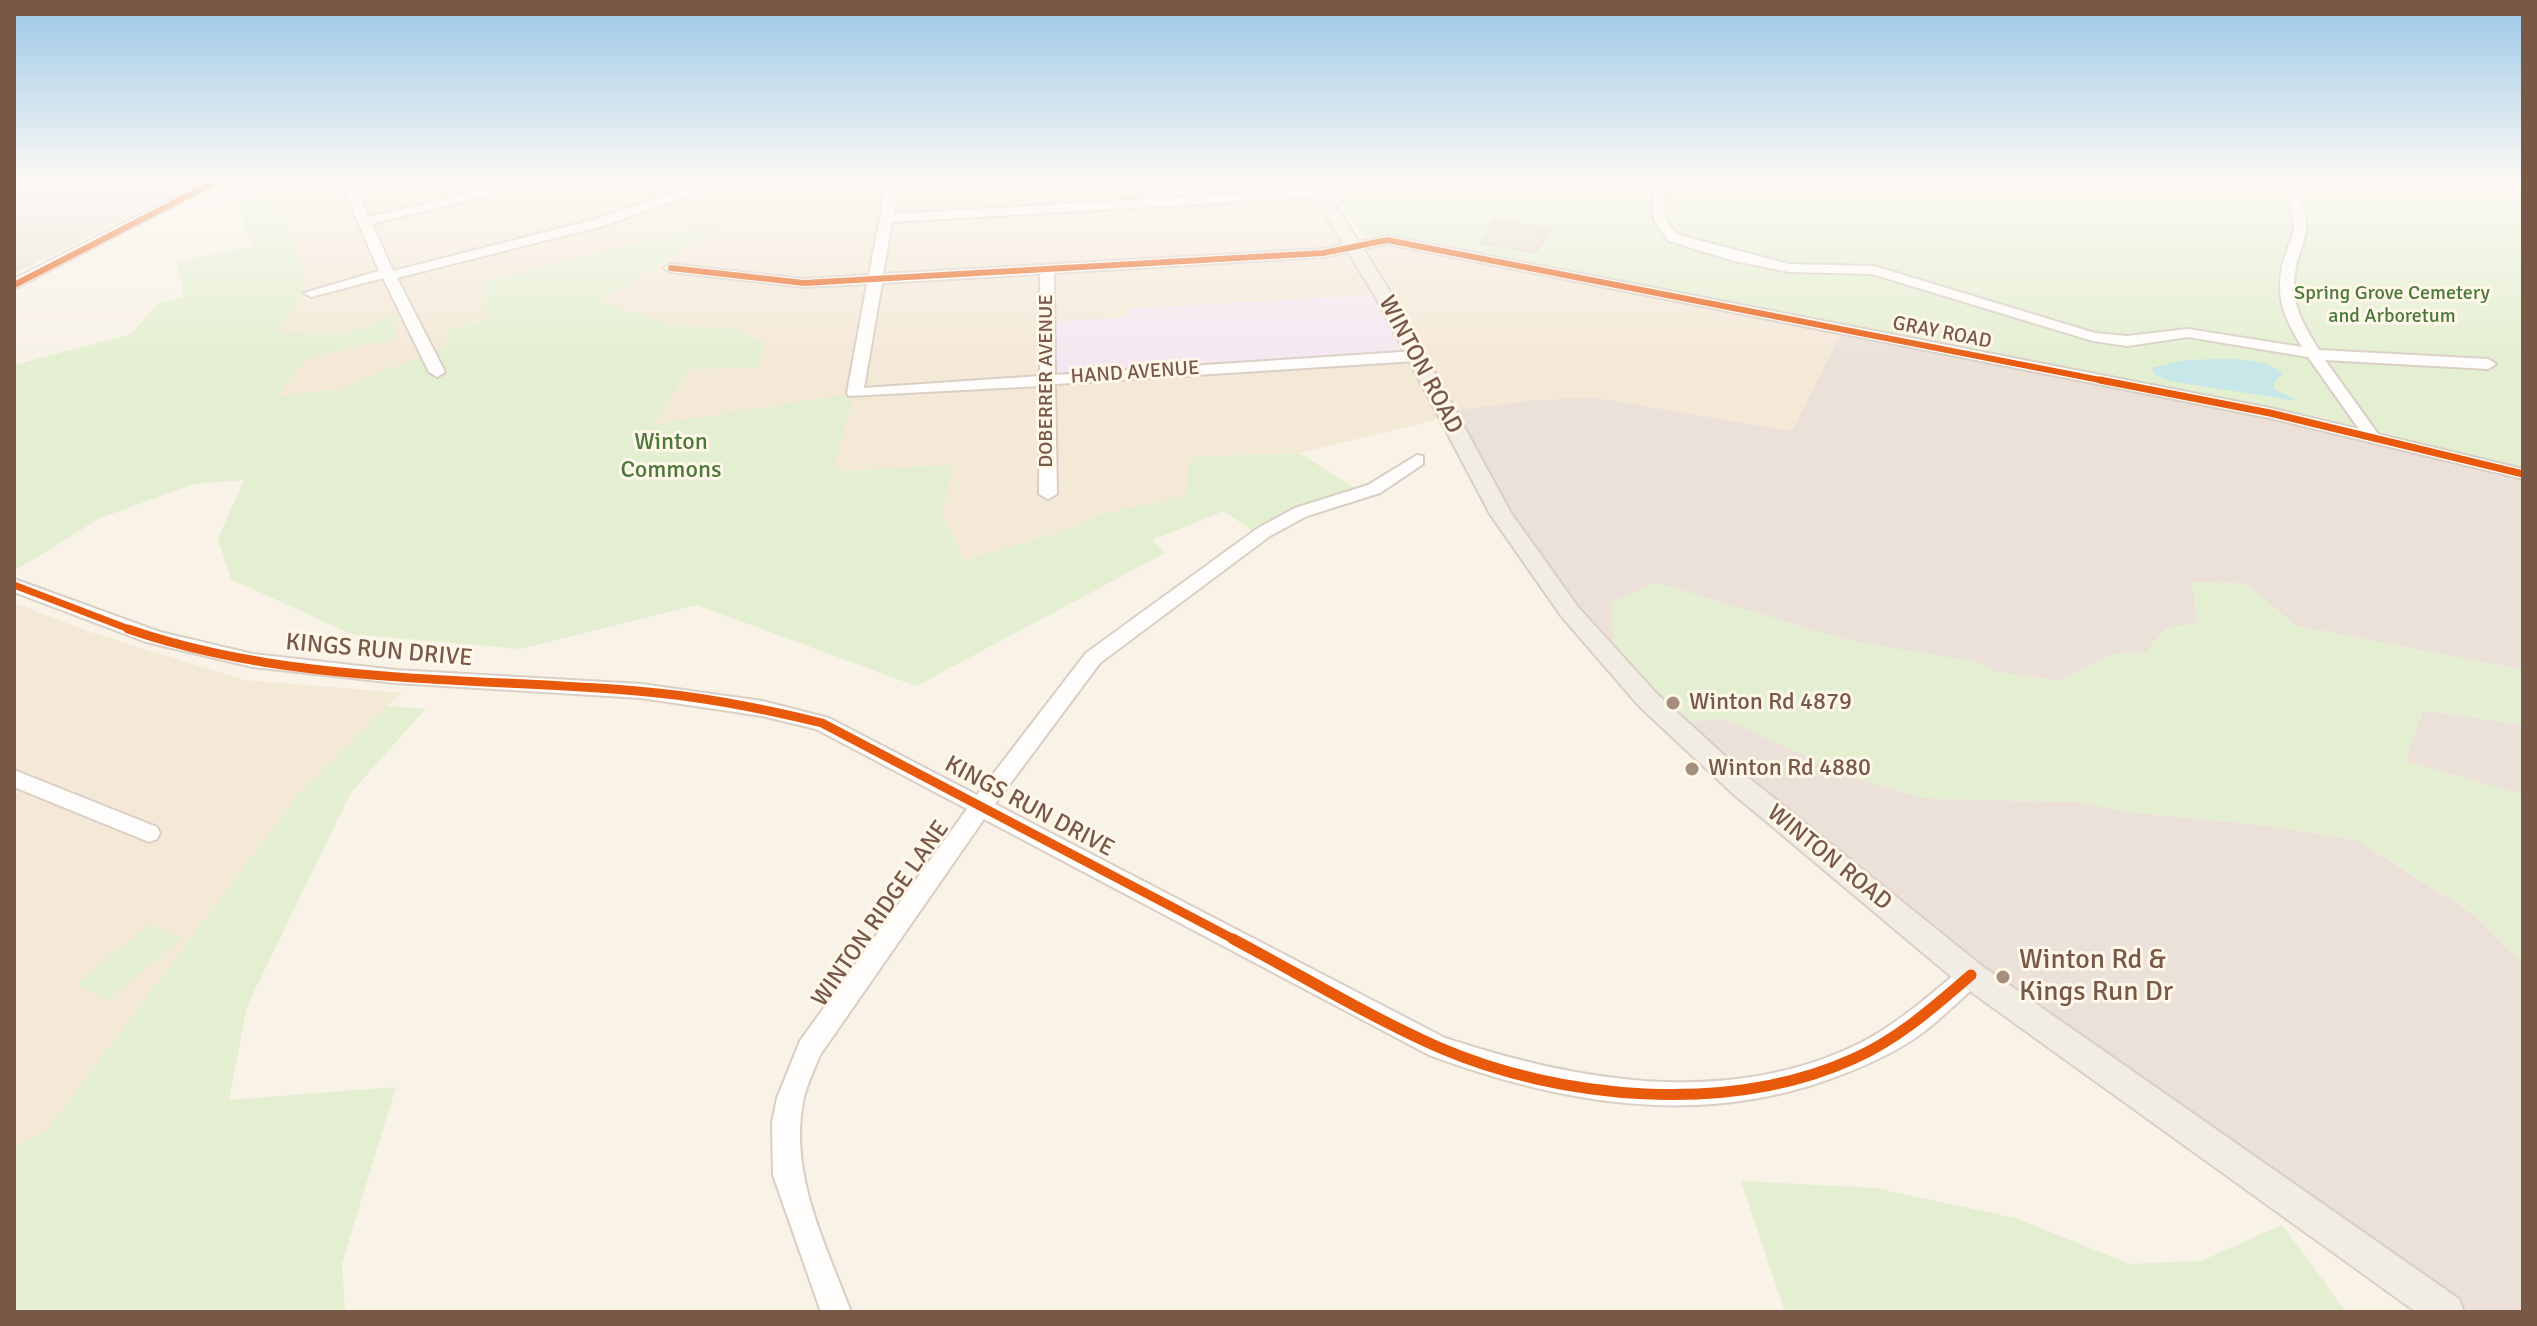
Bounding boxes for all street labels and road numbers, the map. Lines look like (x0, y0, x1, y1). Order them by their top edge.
street label: WINTON ROAD (1372, 291, 1468, 439)
street label: DOBERRER AVENUE (1035, 294, 1059, 468)
street label: GRAY ROAD (1890, 312, 1994, 354)
street label: HAND AVENUE (1070, 357, 1200, 389)
street label: KINGS RUN DRIVE (284, 628, 474, 674)
street label: KINGS RUN DRIVE (939, 750, 1119, 864)
street label: WINTON ROAD (1761, 799, 1897, 917)
street label: WINTON RIDGE LANE (806, 815, 956, 1013)

